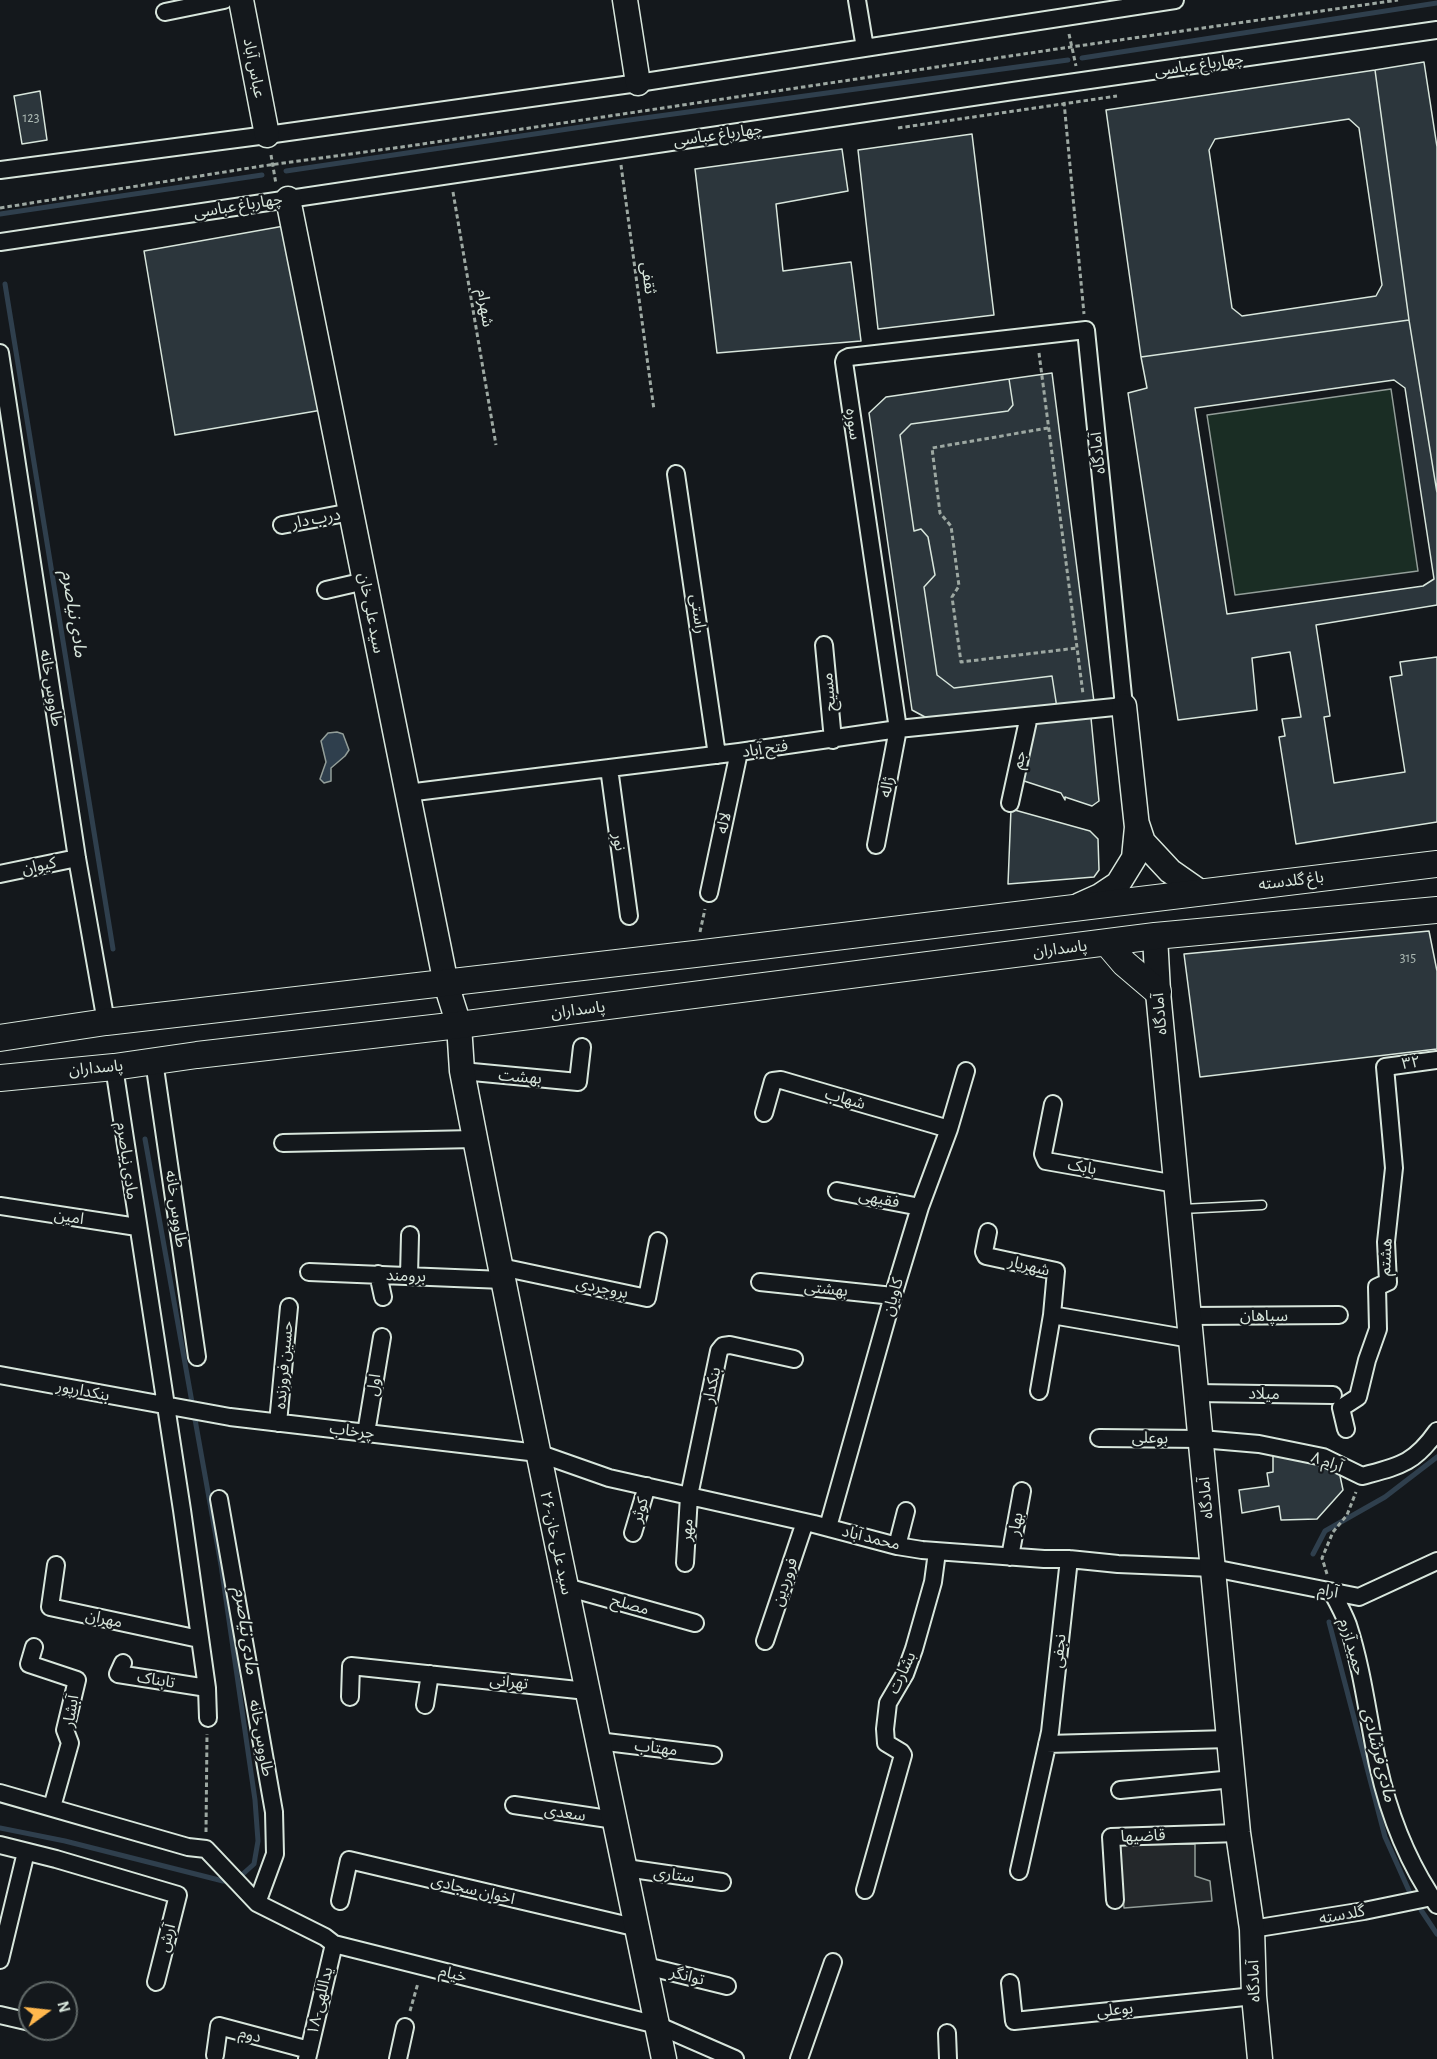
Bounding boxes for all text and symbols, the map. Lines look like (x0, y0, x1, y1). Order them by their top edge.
street label: عباس آباد (239, 36, 269, 100)
street label: چهارباغ عباسی (1153, 49, 1245, 81)
house number: 123 (23, 110, 39, 126)
street label: چهارباغ عباسی (672, 119, 764, 151)
street label: چهارباغ عباسی (192, 189, 284, 223)
street label: ثقفی (636, 261, 660, 295)
street label: شهرام (473, 288, 497, 328)
street label: سوره (841, 407, 865, 441)
street label: آمادگاه (1086, 431, 1110, 475)
street label: درب دار (290, 505, 342, 533)
water label: مادی نیاصرم (56, 569, 92, 659)
street label: سید علی خان (354, 571, 388, 655)
street label: راستی (686, 593, 710, 635)
street label: طاووس خانه (35, 648, 67, 728)
street label: مسیح (818, 672, 840, 712)
street label: فتح آباد (741, 736, 789, 762)
street label: جم (1008, 749, 1030, 771)
street label: ژاله (876, 775, 898, 799)
street label: لاله (712, 811, 736, 835)
street label: نور (608, 832, 630, 852)
street label: کیوان (20, 853, 58, 879)
street label: باغ گلدسته (1257, 867, 1325, 895)
street label: پاسداران (1032, 936, 1088, 962)
house number: 315 (1400, 950, 1416, 966)
street label: آمادگاه (1149, 992, 1171, 1036)
street label: پاسداران (550, 997, 606, 1023)
street label: ۳۲ (1401, 1052, 1421, 1074)
street label: پاسداران (68, 1056, 124, 1080)
street label: بهشت (497, 1066, 543, 1088)
street label: شهاب (823, 1084, 867, 1114)
street label: مادی نیاصرم (112, 1121, 142, 1201)
street label: بابک (1066, 1155, 1098, 1179)
street label: طاووس خانه (161, 1169, 191, 1249)
street label: فقیهی (857, 1186, 901, 1212)
street label: امین (53, 1205, 85, 1229)
street label: هشتم (1375, 1238, 1397, 1276)
street label: شهریار (1006, 1252, 1052, 1280)
street label: برومند (386, 1266, 426, 1286)
street label: بروجردی (574, 1273, 630, 1303)
street label: کاویان (878, 1276, 908, 1318)
street label: بهشتی (803, 1277, 849, 1301)
street label: سپاهان (1240, 1306, 1288, 1326)
street label: حسین فروزنده (271, 1320, 297, 1410)
street label: بنکدار (699, 1365, 725, 1405)
street label: اول (363, 1373, 385, 1397)
street label: بنکدارپور (55, 1376, 111, 1406)
street label: میلاد (1248, 1384, 1280, 1404)
street label: چرخاب (328, 1419, 376, 1443)
street label: بوعلی (1132, 1428, 1168, 1448)
street label: ۸ آرام (1308, 1447, 1346, 1477)
street label: آمادگاه (1195, 1476, 1217, 1520)
street label: ۲۶-سید علی خان (536, 1490, 576, 1596)
street label: کوثر (627, 1495, 653, 1525)
street label: بهار (1005, 1511, 1027, 1537)
street label: مهر (677, 1518, 697, 1542)
street label: محمد آباد (840, 1522, 902, 1554)
street label: فروردین (768, 1555, 802, 1609)
street label: آرام (1316, 1580, 1340, 1602)
water label: مادی نیاصرم (229, 1586, 263, 1676)
street label: مصلح (609, 1591, 651, 1619)
street label: مهران (84, 1606, 124, 1632)
street label: حمید آزرم (1335, 1616, 1369, 1678)
street label: نجفی (1048, 1633, 1070, 1669)
street label: بشارت (884, 1649, 920, 1697)
street label: تابناک (136, 1668, 176, 1692)
street label: تهرانی (489, 1670, 529, 1694)
street label: آبشار (59, 1693, 83, 1729)
street label: طاووس خانه (245, 1698, 277, 1778)
water label: مادی فرشادی (1357, 1706, 1401, 1804)
street label: مهتاب (633, 1736, 679, 1760)
street label: سعدی (543, 1800, 587, 1826)
street label: قاضیها (1120, 1826, 1166, 1846)
street label: ستاری (652, 1863, 696, 1887)
street label: اخوان سجادی (429, 1871, 517, 1909)
street label: گلدسته (1318, 1902, 1366, 1928)
street label: آرش (154, 1922, 180, 1954)
street label: آمادگاه (1244, 1960, 1264, 2002)
street label: خیام (437, 1961, 469, 1987)
street label: توانگر (668, 1962, 706, 1990)
street label: ۱۸-یداللهی (303, 1965, 337, 2037)
north arrow (18, 1981, 78, 2041)
text: N (54, 1999, 73, 2014)
street label: بوعلی (1096, 1999, 1134, 2021)
street label: دوم (237, 2023, 263, 2047)

